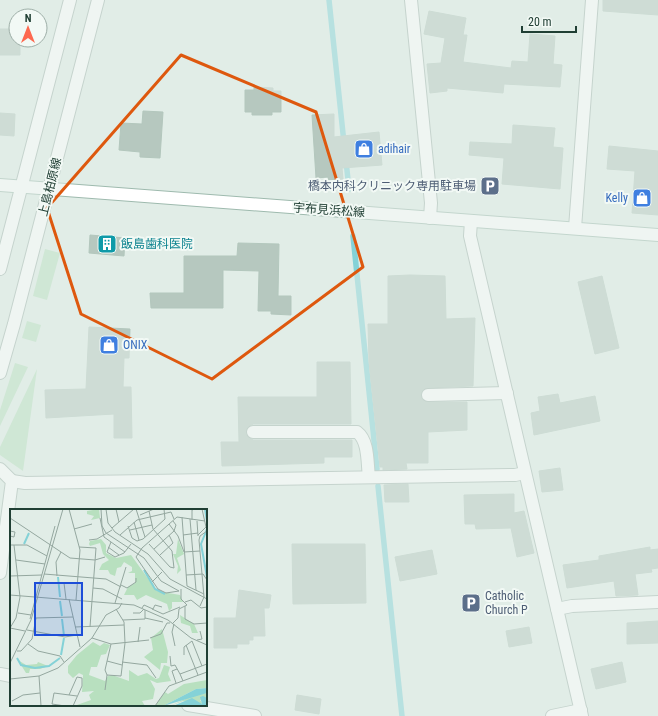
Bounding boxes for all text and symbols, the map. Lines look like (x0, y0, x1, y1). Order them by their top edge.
north arrow (8, 8, 48, 48)
scale bar (522, 8, 576, 34)
text: N (25, 12, 32, 25)
text: 20 m (528, 15, 552, 29)
shop icon: adihair (353, 138, 375, 160)
place label: adihair (378, 142, 411, 156)
street label: 上島柏原線 (36, 156, 64, 218)
parking icon: 橋本内科クリニック専用駐車場 (479, 175, 501, 197)
place label: 橋本内科クリニック専用駐車場 (308, 179, 476, 193)
shop icon: Kelly (631, 187, 653, 209)
place label: Kelly (605, 191, 628, 205)
street label: 宇布見浜松線 (293, 201, 365, 219)
building icon: 飯島歯科医院 (96, 233, 118, 255)
place label: 飯島歯科医院 (121, 237, 193, 251)
shop icon: ONIX (98, 334, 120, 356)
place label: ONIX (123, 338, 148, 352)
inset map (10, 509, 207, 706)
place label: Catholic Church P (485, 589, 528, 617)
parking icon: Catholic Church P (460, 592, 482, 614)

